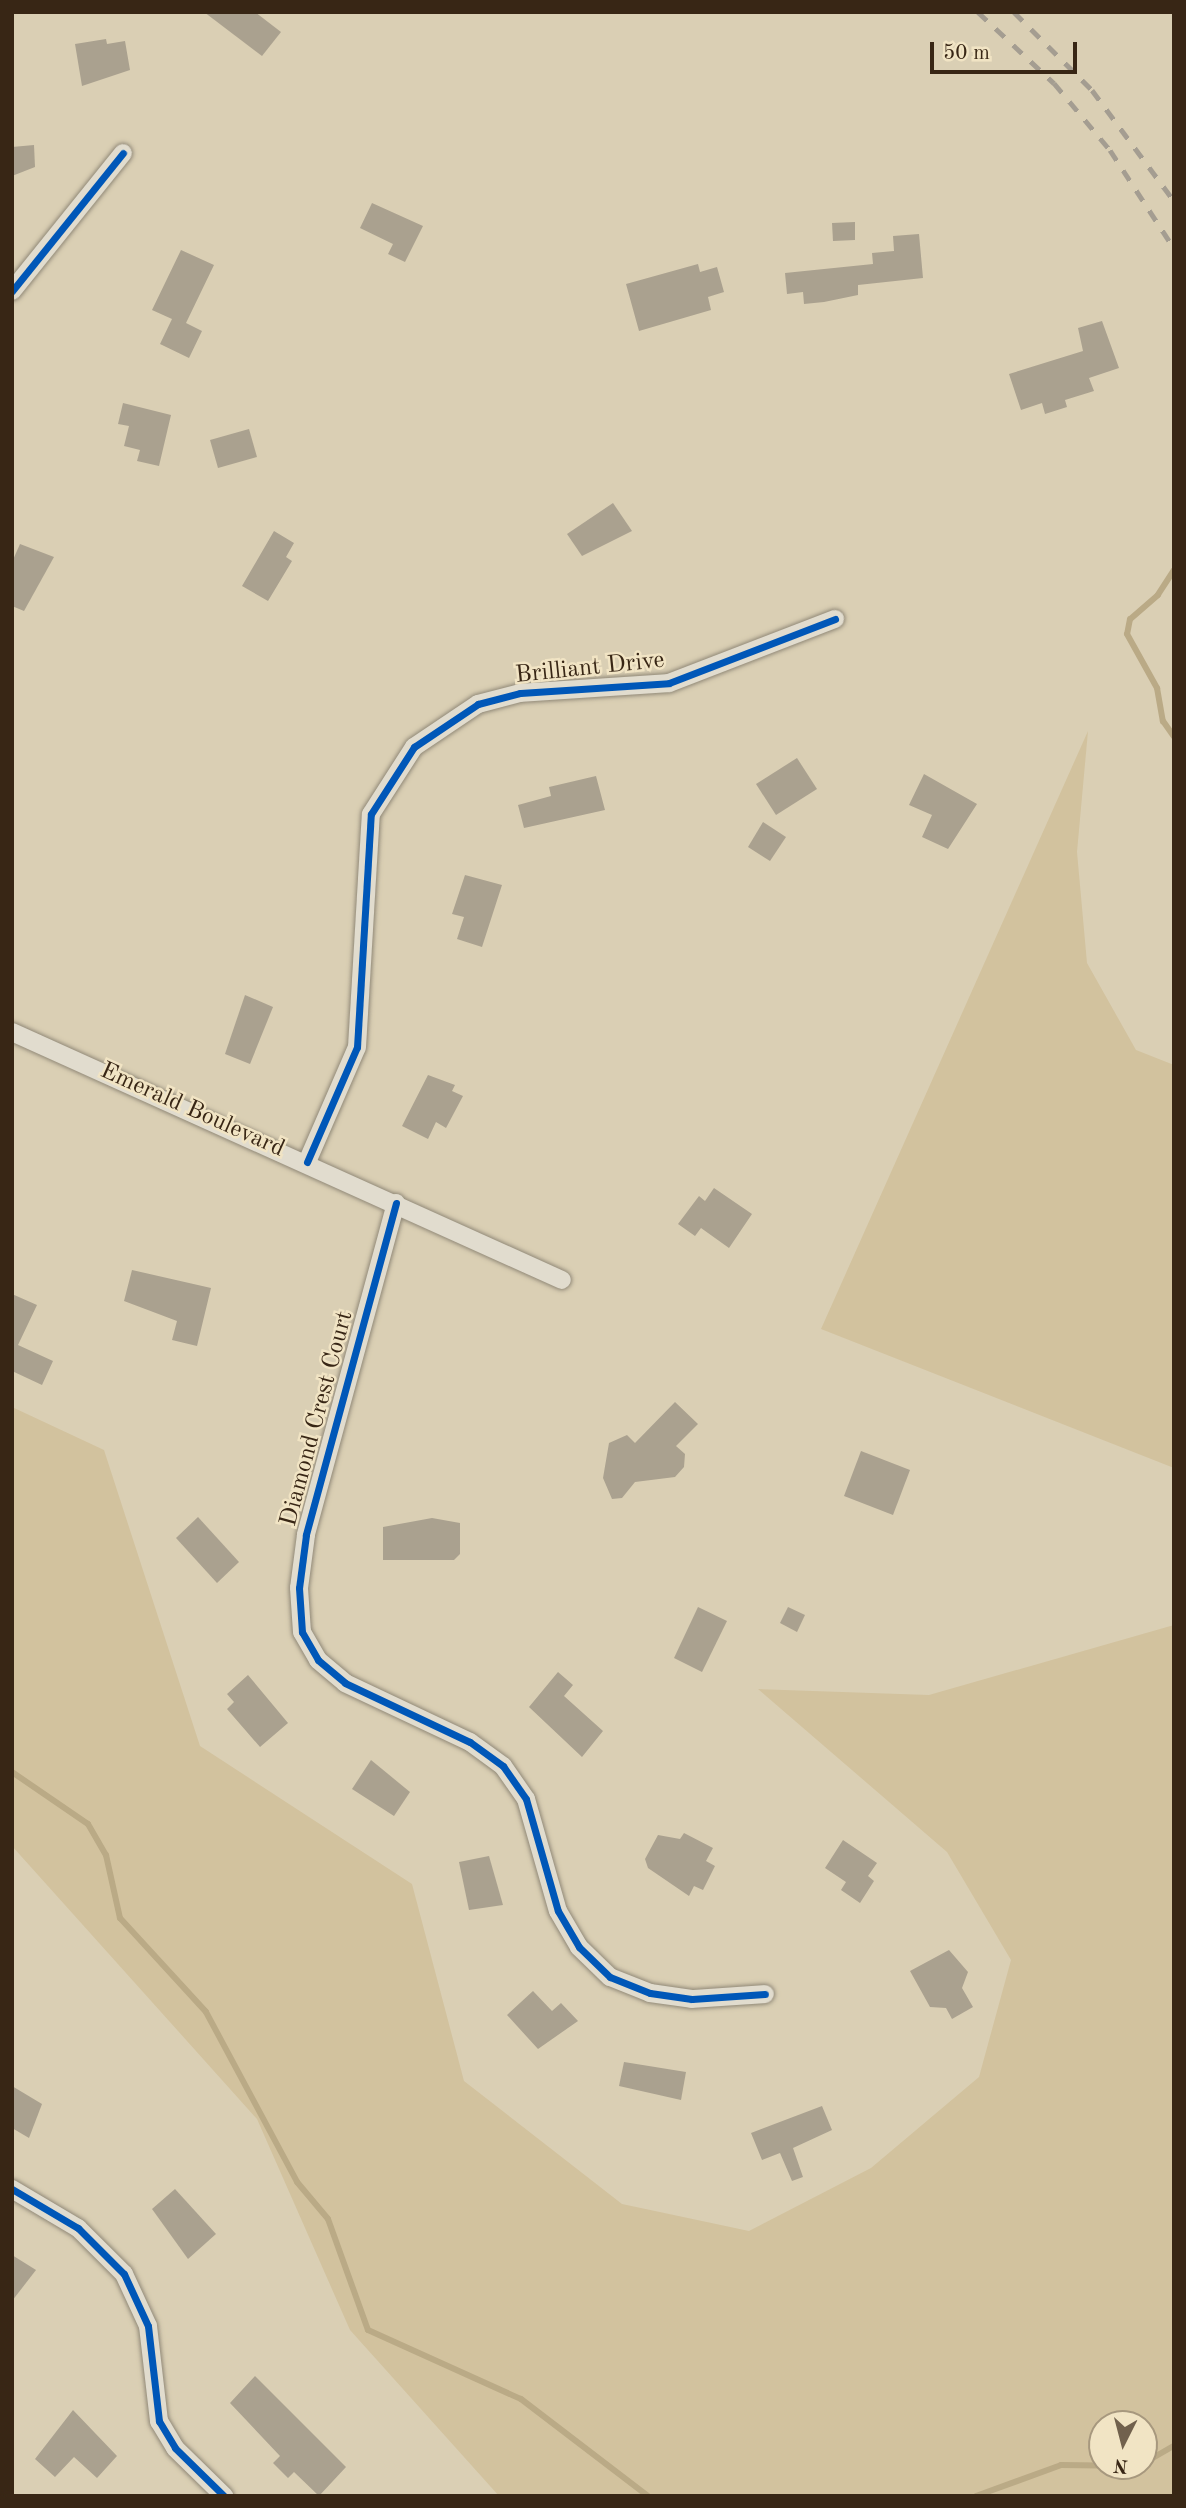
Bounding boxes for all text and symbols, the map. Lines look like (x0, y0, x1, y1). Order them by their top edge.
scale bar (934, 28, 1081, 72)
text: 50 m (943, 43, 990, 64)
street label: Brilliant Drive (514, 647, 666, 691)
street label: Emerald Boulevard (95, 1057, 289, 1165)
street label: Diamond Crest Court (275, 1308, 361, 1530)
north arrow (1088, 2410, 1158, 2480)
text: N (1113, 2454, 1129, 2475)

